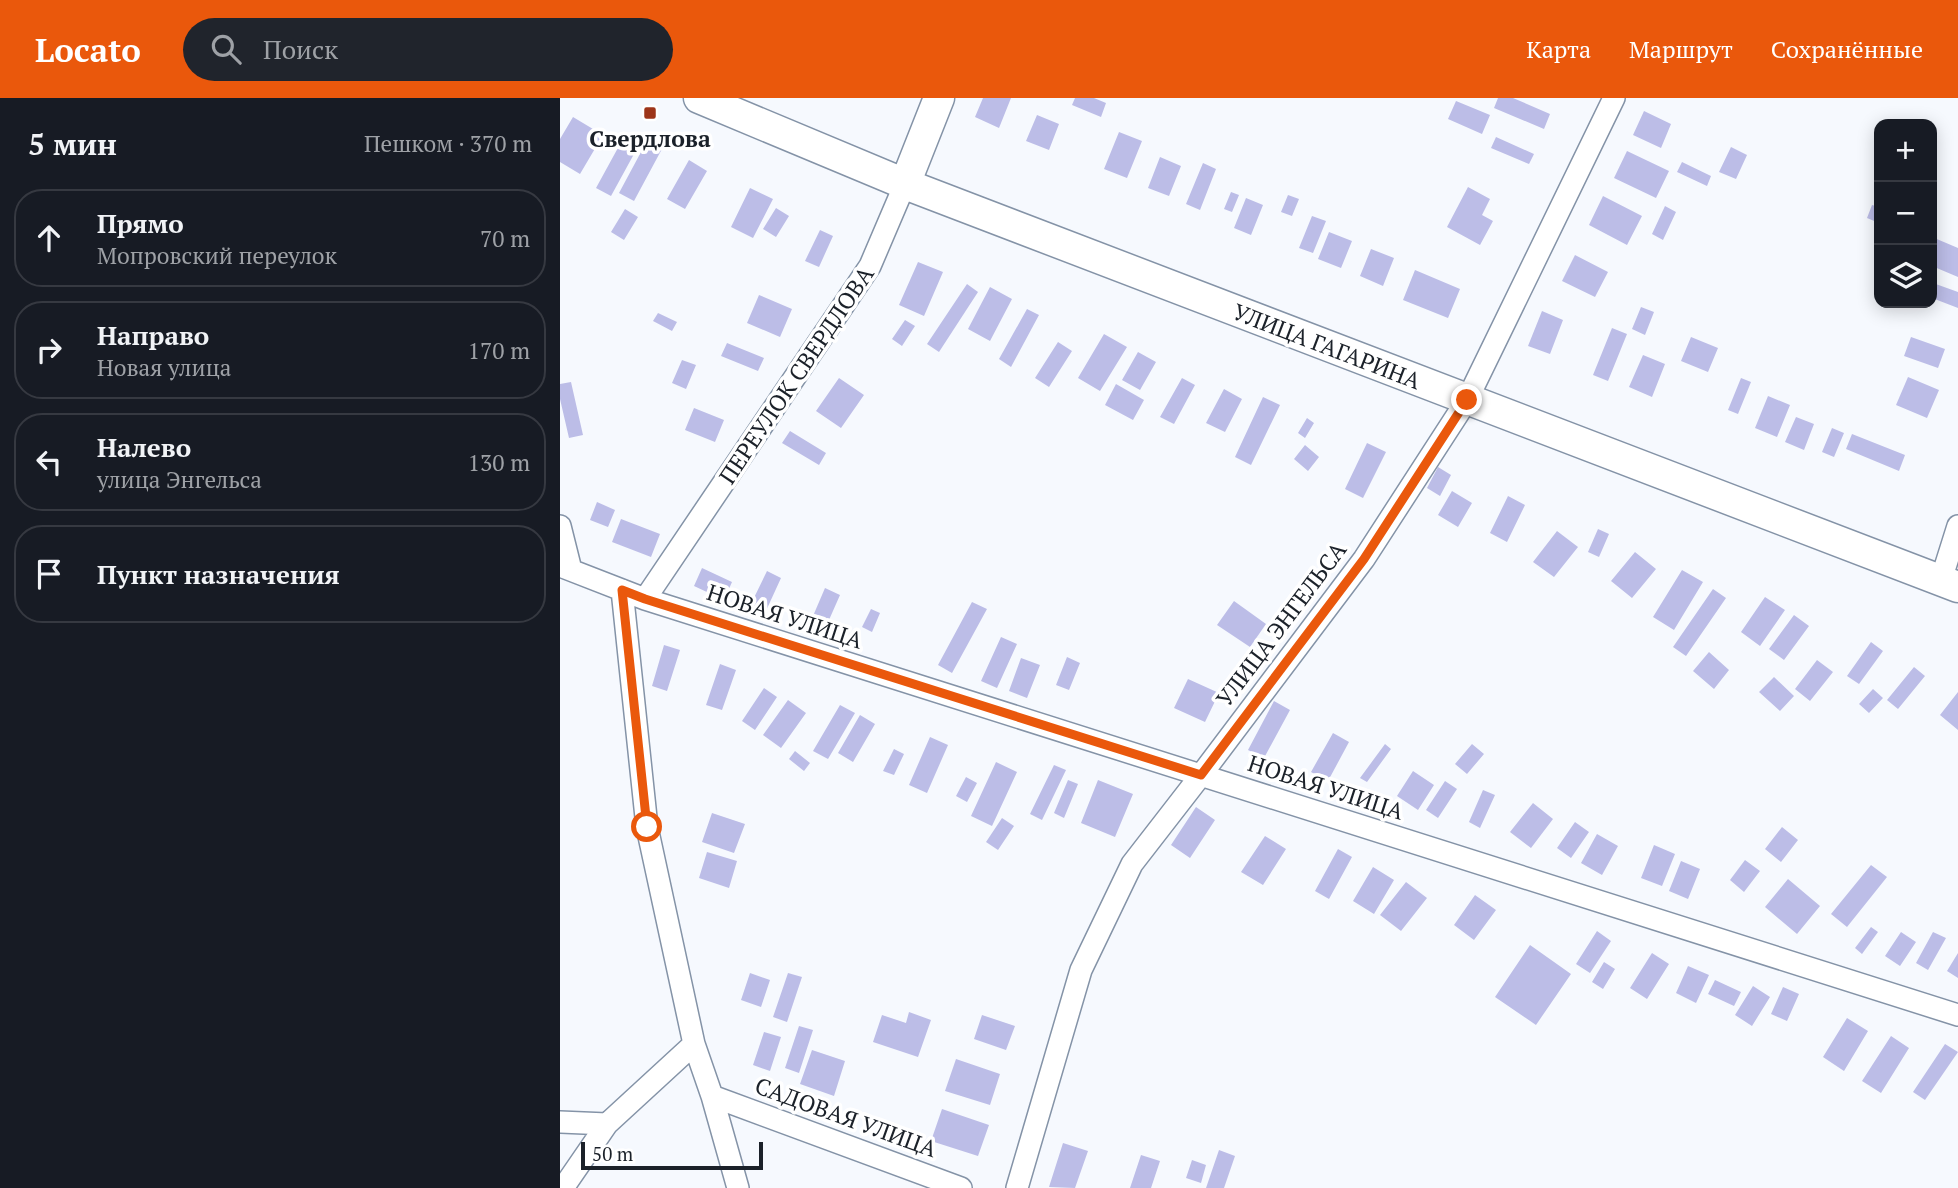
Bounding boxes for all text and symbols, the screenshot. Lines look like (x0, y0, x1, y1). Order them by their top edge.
search box (183, 18, 673, 81)
text: Locato (35, 28, 141, 71)
icon: search (207, 30, 245, 68)
text: Поиск (263, 32, 338, 66)
text: Карта (1526, 33, 1591, 65)
text: Маршрут (1629, 33, 1733, 65)
text: Сохранённые (1771, 33, 1923, 65)
marker: Свердлова (642, 105, 658, 121)
map controls (1874, 119, 1937, 308)
button: + (1874, 119, 1937, 182)
place label: Свердлова (589, 123, 711, 154)
text: 5 мин (28, 124, 117, 164)
text: Пешком · 370 m (364, 128, 532, 159)
button: − (1874, 182, 1937, 245)
text: Прямо (97, 206, 184, 240)
icon: ahead (30, 219, 68, 257)
text: 70 m (480, 223, 530, 254)
text: Мопровский переулок (97, 240, 337, 271)
button: layers (1874, 245, 1937, 308)
street label: ПЕРЕУЛОК СВЕРДЛОВА (711, 260, 881, 490)
street label: УЛИЦА ГАГАРИНА (1229, 296, 1426, 396)
text: Направо (97, 318, 209, 352)
icon: right (30, 331, 68, 369)
text: 170 m (468, 335, 530, 366)
text: Новая улица (97, 352, 231, 383)
route end (1451, 384, 1482, 415)
text: Налево (97, 430, 191, 464)
icon: left (30, 443, 68, 481)
text: 130 m (468, 447, 530, 478)
text: улица Энгельса (97, 464, 262, 495)
street label: УЛИЦА ЭНГЕЛЬСА (1209, 535, 1353, 713)
icon: arrive (30, 555, 68, 593)
text: Пункт назначения (97, 557, 340, 591)
street label: НОВАЯ УЛИЦА (703, 576, 867, 656)
street label: НОВАЯ УЛИЦА (1244, 747, 1408, 827)
route start (631, 811, 662, 842)
street label: САДОВАЯ УЛИЦА (751, 1070, 941, 1164)
scale bar (581, 1139, 763, 1171)
text: 50 m (592, 1141, 633, 1166)

